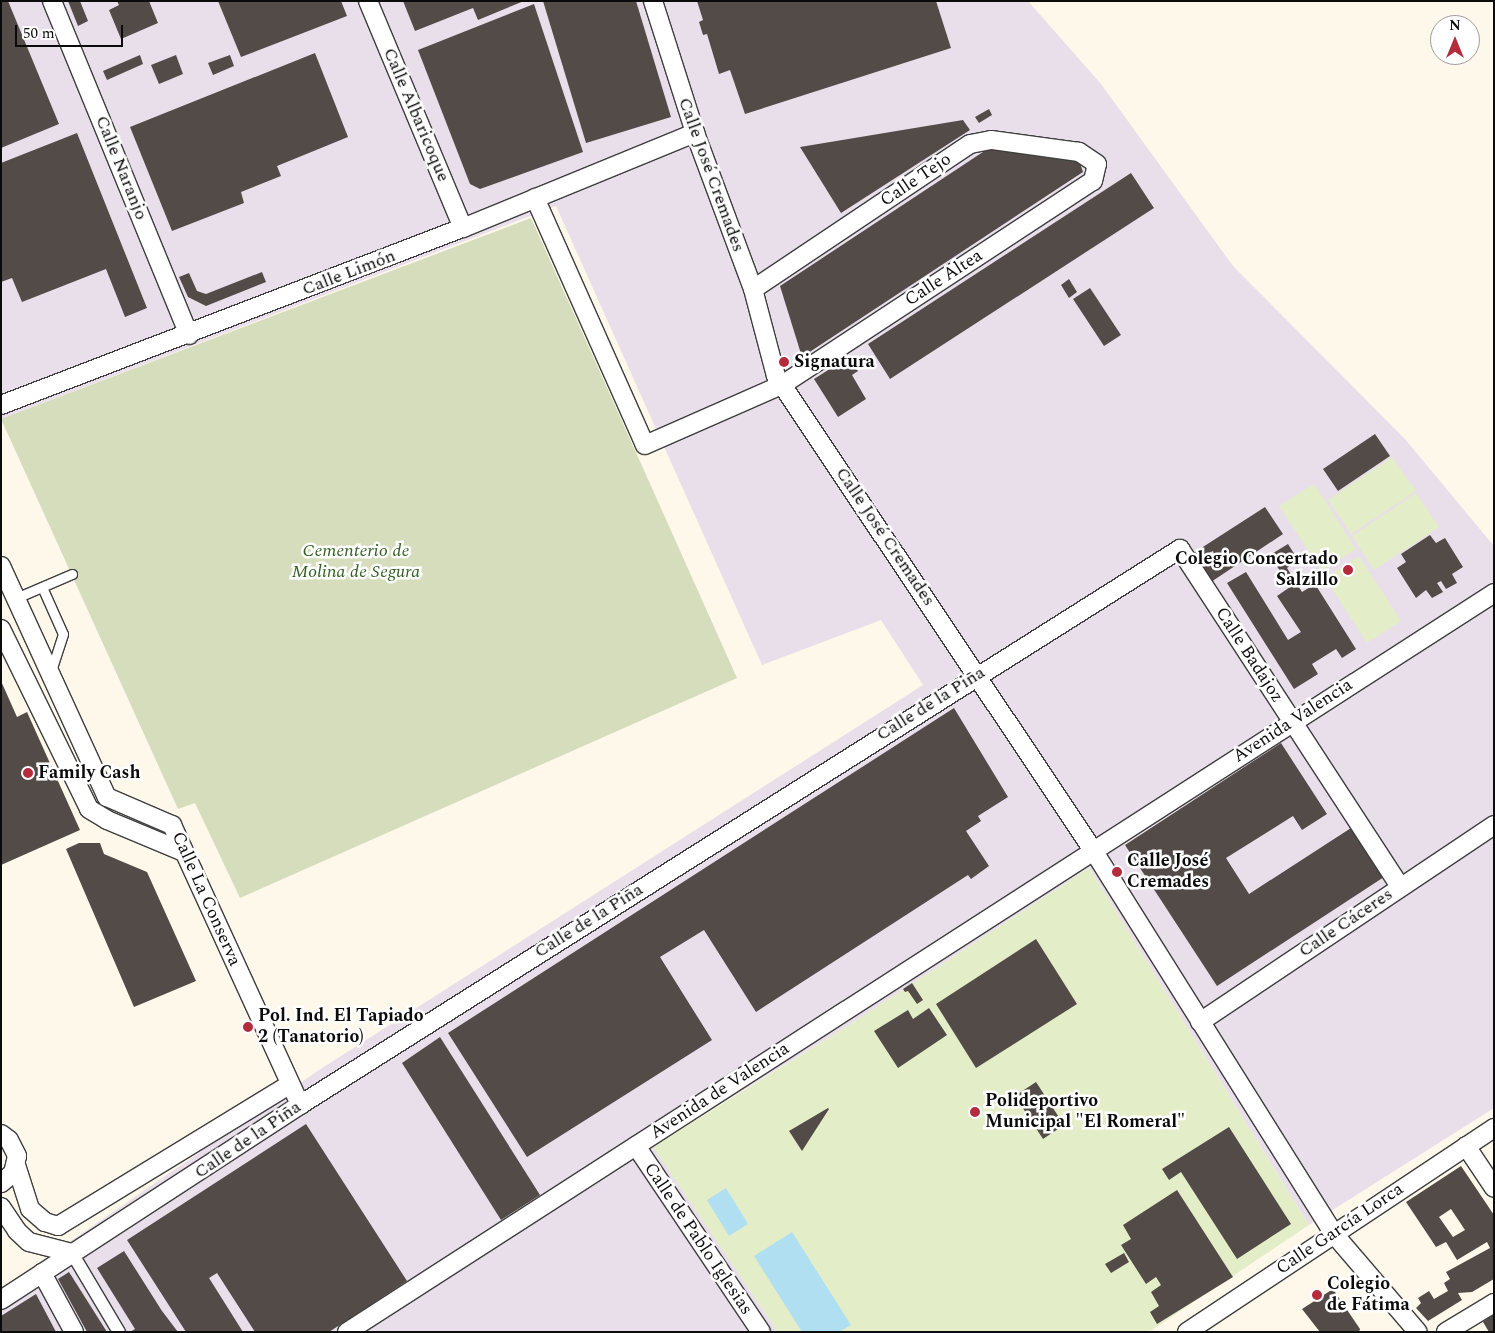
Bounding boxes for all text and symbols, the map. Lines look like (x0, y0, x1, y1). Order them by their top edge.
scale bar (18, 15, 125, 47)
north arrow (1430, 15, 1480, 65)
text: N (1449, 15, 1461, 36)
text: 50 m (23, 22, 55, 45)
street label: Calle Albaricoque (378, 45, 454, 185)
street label: Calle José Cremades (673, 95, 749, 255)
street label: Calle Naranjo (90, 113, 152, 223)
street label: Calle Tejo (876, 148, 956, 212)
street label: Calle Limón (299, 245, 399, 301)
street label: Calle Altea (901, 245, 987, 311)
place label: Signatura (794, 351, 875, 373)
marker: Signatura (778, 356, 790, 368)
street label: Calle José Cremades (831, 464, 939, 610)
park label: Cementerio de Molina de Segura (292, 541, 420, 584)
place label: Colegio Concertado Salzillo (1175, 549, 1338, 592)
marker: Colegio Concertado Salzillo (1342, 564, 1354, 576)
street label: Calle Badajoz (1210, 603, 1288, 707)
street label: Calle de la Piña (873, 662, 989, 746)
street label: Avenida Valencia (1229, 674, 1357, 768)
place label: Family Cash (38, 762, 141, 784)
marker: Family Cash (22, 767, 34, 779)
street label: Calle La Conserva (167, 829, 245, 969)
place label: Calle José Cremades (1127, 851, 1209, 894)
marker: Calle José Cremades (1111, 866, 1123, 878)
street label: Calle de la Piña (531, 879, 647, 963)
street label: Calle Cáceres (1295, 884, 1397, 962)
place label: Pol. Ind. El Tapiado 2 (Tanatorio) (258, 1006, 424, 1048)
marker: Pol. Ind. El Tapiado 2 (Tanatorio) (242, 1021, 254, 1033)
street label: Avenida de Valencia (646, 1038, 794, 1144)
place label: Polideportivo Municipal "El Romeral" (985, 1091, 1185, 1134)
street label: Calle de la Piña (191, 1096, 305, 1184)
marker: Polideportivo Municipal "El Romeral" (969, 1106, 981, 1118)
street label: Calle de Pablo Iglesias (639, 1159, 757, 1319)
street label: Calle García Lorca (1272, 1179, 1408, 1279)
place label: Colegio de Fátima (1327, 1274, 1410, 1316)
marker: Colegio de Fátima (1311, 1289, 1323, 1301)

